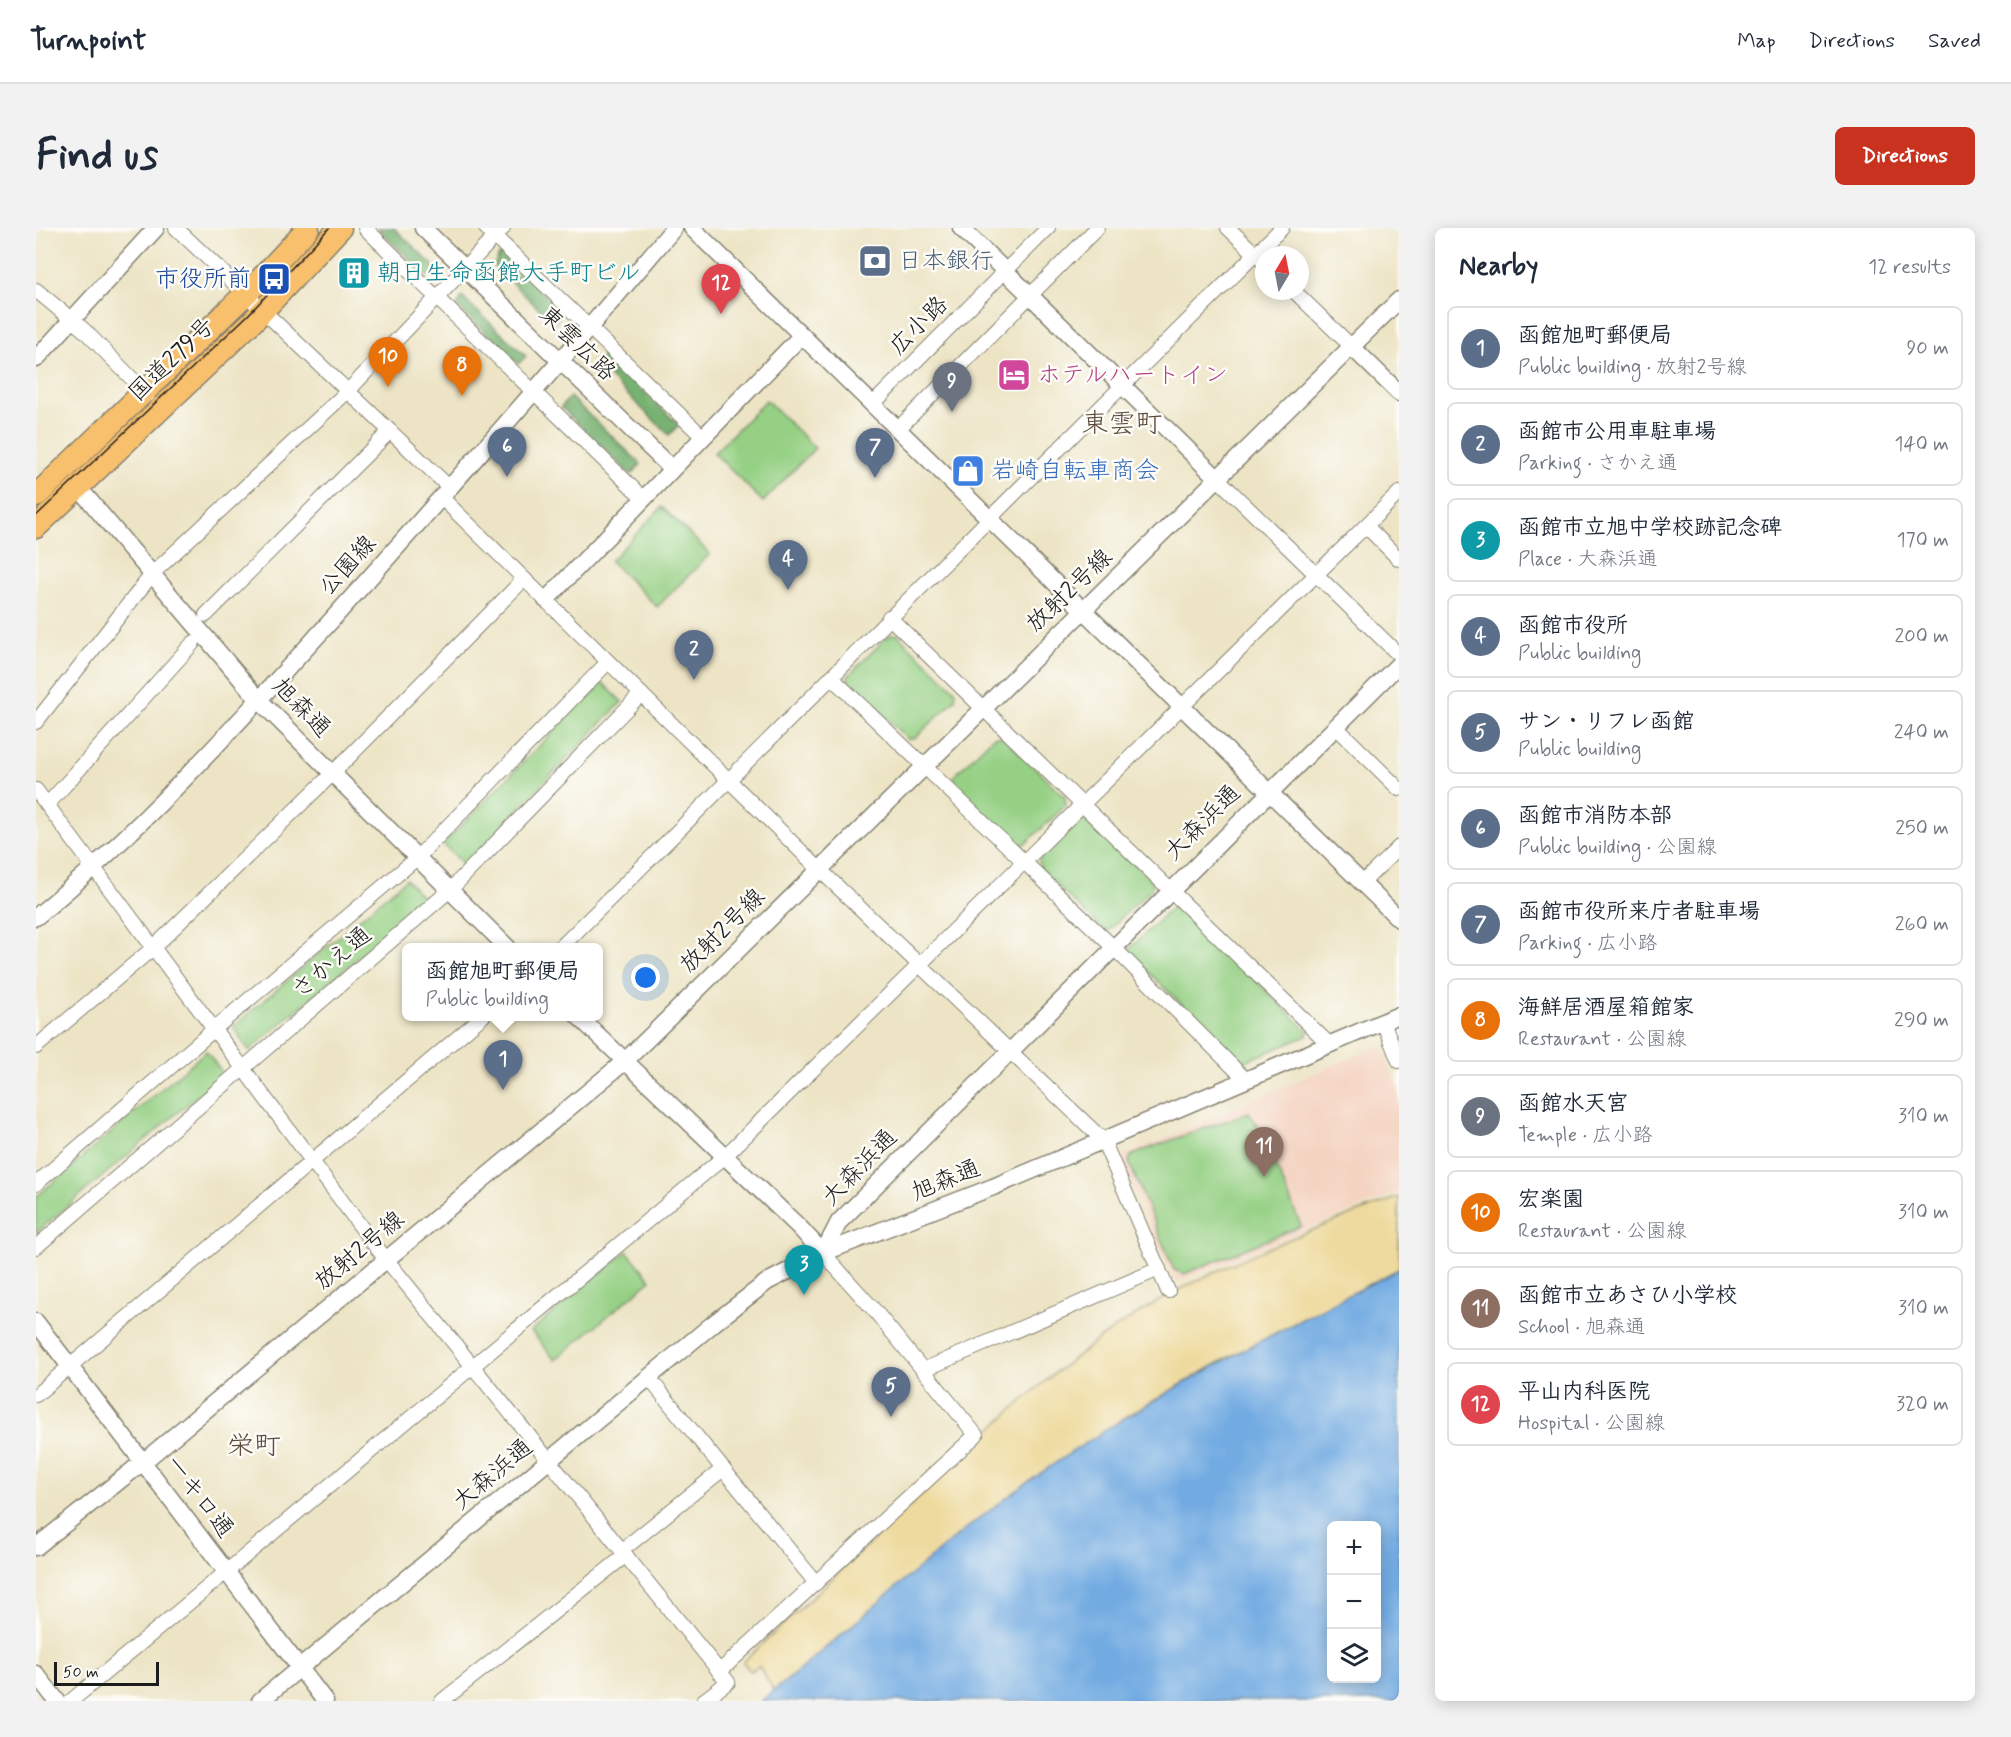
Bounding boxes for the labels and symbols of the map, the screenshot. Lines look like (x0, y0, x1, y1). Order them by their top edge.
bank icon: 日本銀行 (857, 243, 893, 279)
place label: 日本銀行 (898, 246, 994, 277)
north arrow (1255, 246, 1309, 300)
building icon: 朝日生命函館大手町ビル (336, 255, 372, 291)
place label: 朝日生命函館大手町ビル (377, 258, 641, 289)
bus stop icon: 市役所前 (256, 261, 292, 297)
place label: 市役所前 (155, 264, 251, 295)
pin: 12 (702, 264, 740, 314)
street label: 広小路 (883, 290, 955, 362)
street label: 東雲広路 (532, 300, 622, 388)
street label: 国道279号 (122, 311, 222, 409)
pin: 10 (368, 338, 408, 387)
pin: 8 (442, 346, 482, 396)
hotel icon: ホテルハートイン (996, 357, 1032, 393)
place label: ホテルハートイン (1037, 360, 1228, 391)
pin: 9 (932, 362, 972, 412)
district label: 東雲町 (1082, 407, 1163, 442)
pin: 6 (488, 428, 526, 477)
pin: 7 (856, 428, 894, 478)
shop icon: 岩崎自転車商会 (950, 453, 986, 489)
place label: 岩崎自転車商会 (991, 456, 1159, 487)
street label: 公園線 (312, 529, 384, 603)
pin: 4 (768, 540, 807, 590)
street label: 放射2号線 (1020, 542, 1120, 640)
pin: 2 (674, 630, 714, 680)
street label: 旭森通 (265, 671, 337, 745)
street label: 大森浜通 (1158, 778, 1248, 868)
street label: 放射2号線 (674, 882, 772, 980)
street label: さかえ通 (286, 920, 378, 1006)
your location (631, 963, 660, 992)
pin: 1 (484, 1040, 522, 1090)
street label: 大森浜通 (816, 1123, 904, 1213)
pin: 11 (1244, 1128, 1284, 1177)
street label: 旭森通 (907, 1153, 985, 1209)
street label: 放射2号線 (309, 1204, 411, 1298)
pin: 3 (784, 1246, 824, 1295)
pin: 5 (872, 1368, 910, 1417)
district label: 栄町 (227, 1429, 281, 1464)
street label: 大森浜通 (446, 1432, 540, 1518)
street label: 一キロ通 (158, 1449, 240, 1545)
scale bar (54, 1659, 159, 1686)

